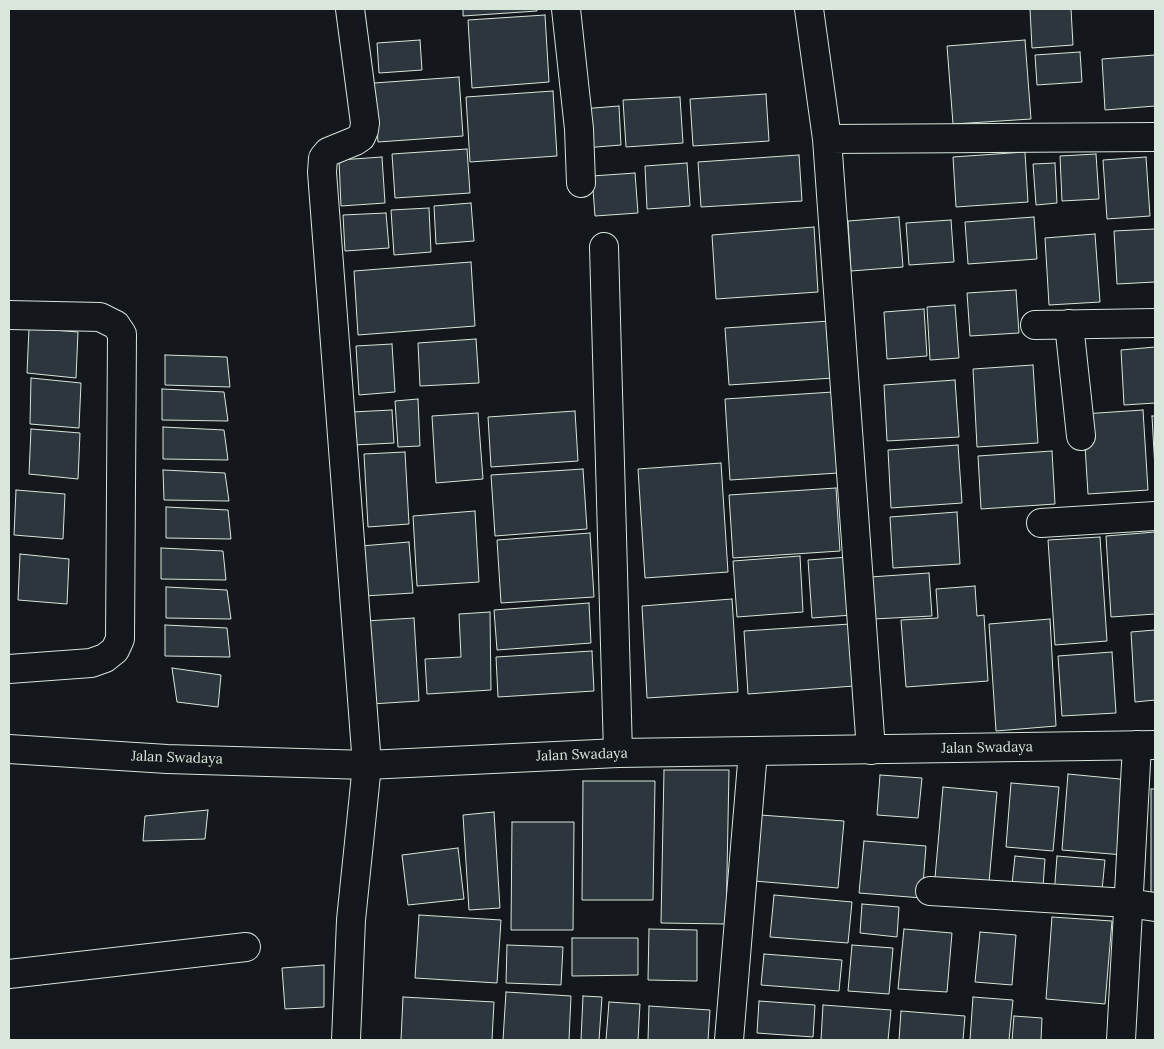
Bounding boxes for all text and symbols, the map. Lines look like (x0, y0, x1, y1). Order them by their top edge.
street label: Jalan Swadaya (941, 739, 1033, 757)
street label: Jalan Swadaya (536, 745, 628, 765)
street label: Jalan Swadaya (131, 748, 223, 768)

